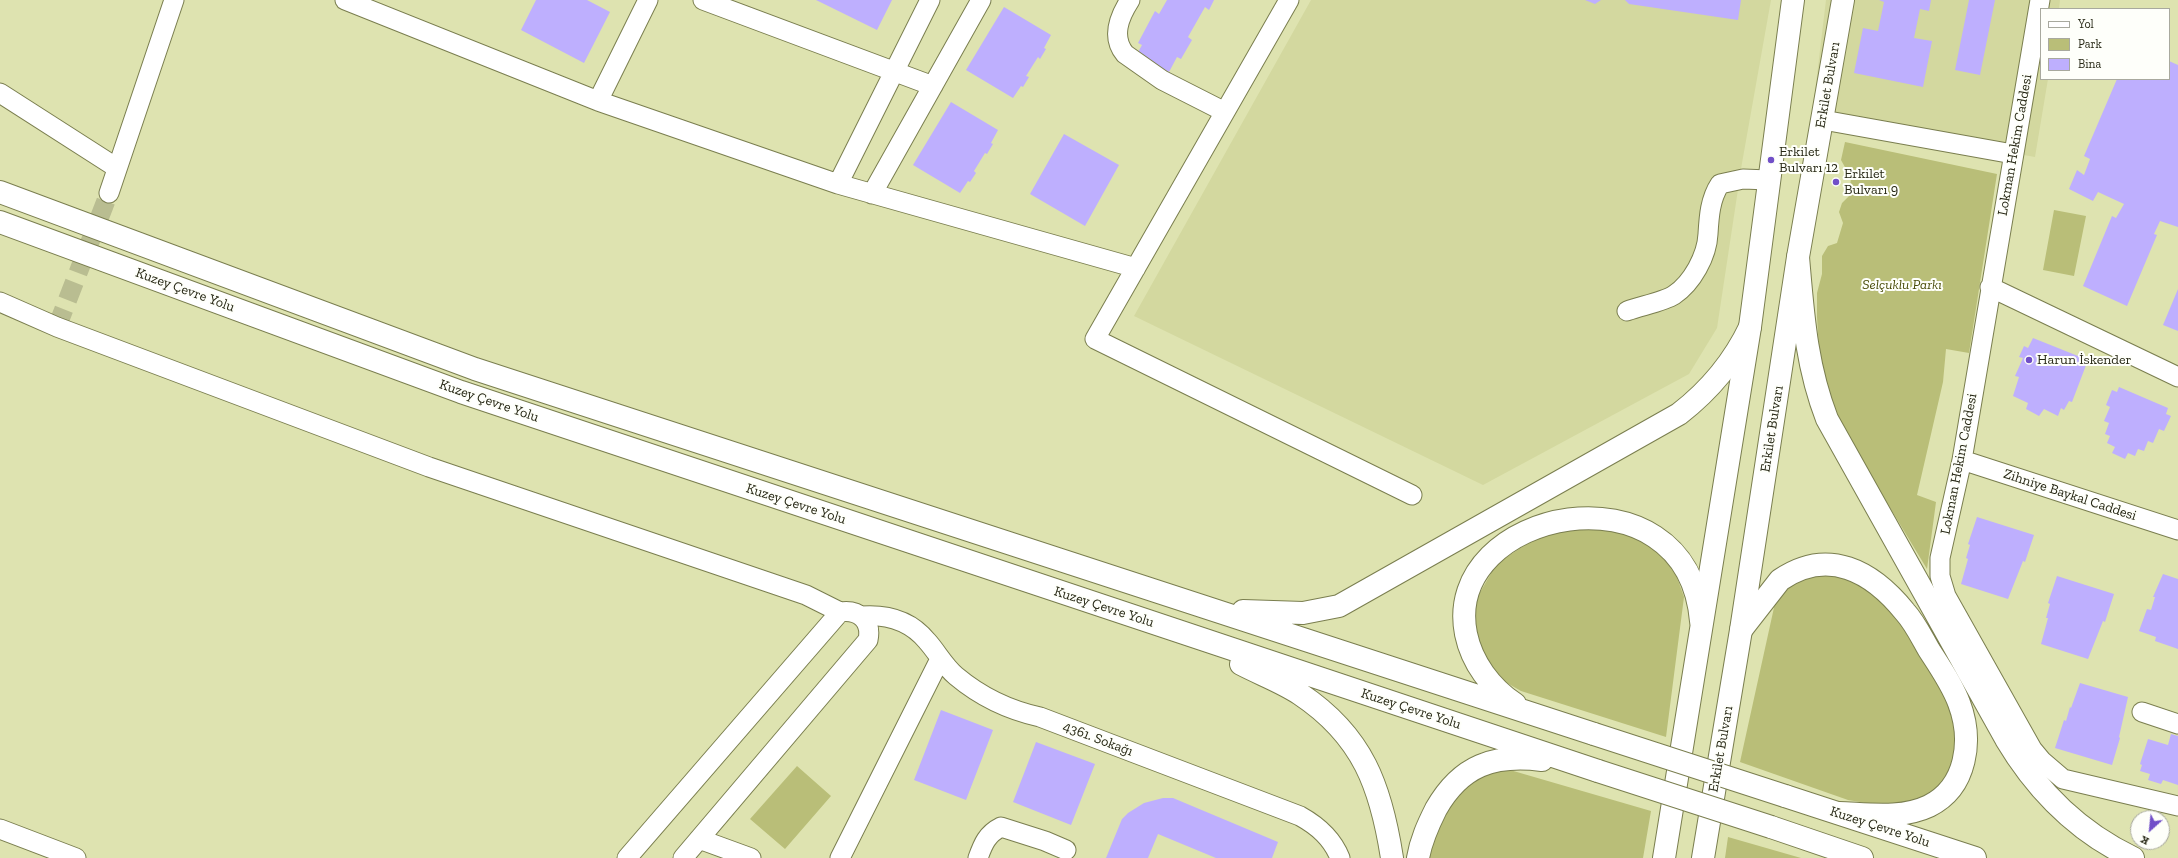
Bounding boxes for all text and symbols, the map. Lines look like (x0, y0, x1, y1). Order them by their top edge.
legend (2040, 8, 2170, 80)
text: Yol (2078, 17, 2094, 31)
text: Park (2078, 37, 2102, 51)
street label: Erkilet Bulvarı (1812, 40, 1844, 130)
text: Bina (2078, 57, 2101, 71)
street label: Lokman Hekim Caddesi (1994, 73, 2036, 217)
place label: Erkilet Bulvarı 12 (1779, 144, 1838, 176)
marker: Erkilet Bulvarı 12 (1766, 155, 1776, 165)
place label: Erkilet Bulvarı 9 (1844, 166, 1898, 198)
marker: Erkilet Bulvarı 9 (1831, 177, 1841, 187)
street label: Kuzey Çevre Yolu (133, 264, 237, 316)
park label: Selçuklu Parkı (1862, 277, 1942, 293)
place label: Harun İskender (2037, 352, 2131, 368)
marker: Harun İskender (2024, 355, 2034, 365)
street label: Kuzey Çevre Yolu (437, 376, 541, 426)
street label: Erkilet Bulvarı (1757, 385, 1787, 473)
street label: Lokman Hekim Caddesi (1937, 392, 1981, 536)
street label: Zihniye Baykal Caddesi (2001, 466, 2139, 524)
street label: Kuzey Çevre Yolu (744, 480, 848, 528)
street label: Kuzey Çevre Yolu (1052, 583, 1156, 631)
street label: Kuzey Çevre Yolu (1359, 685, 1463, 733)
street label: Erkilet Bulvarı (1705, 704, 1737, 794)
street label: 4361. Sokağı (1061, 718, 1135, 760)
street label: Kuzey Çevre Yolu (1828, 803, 1932, 851)
north arrow (2130, 810, 2170, 850)
text: K (2139, 833, 2151, 848)

